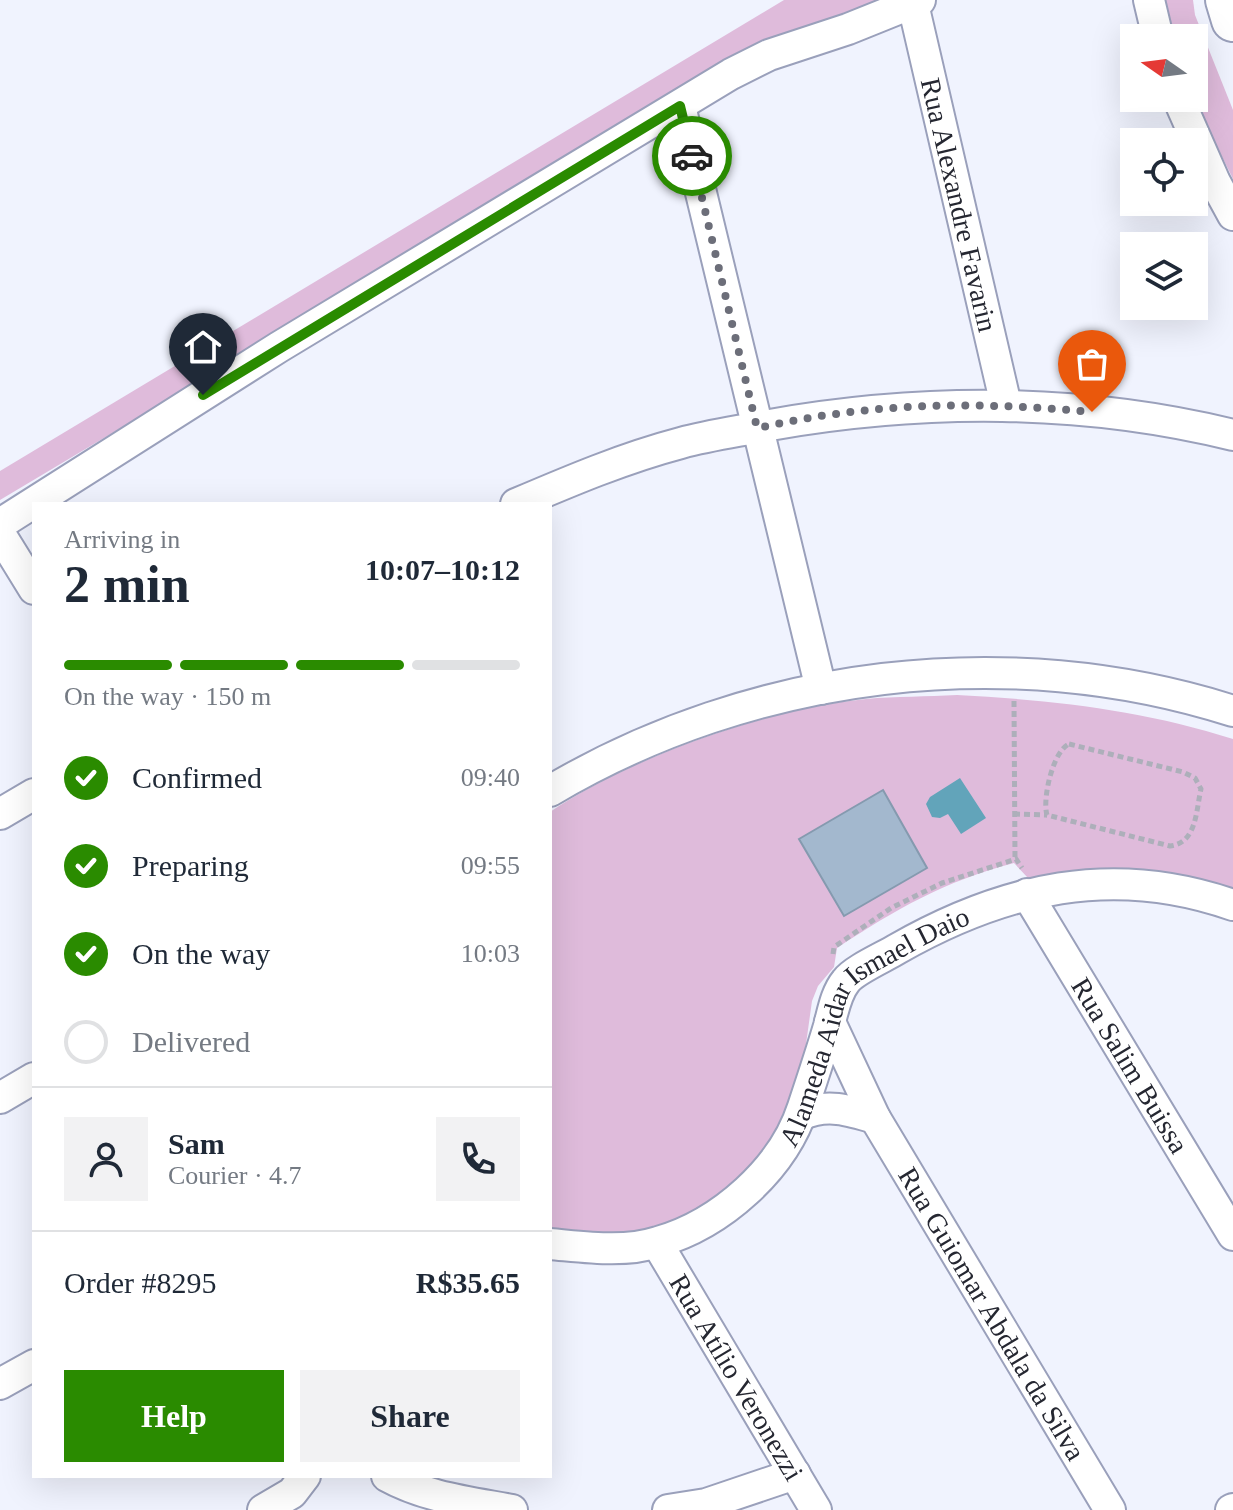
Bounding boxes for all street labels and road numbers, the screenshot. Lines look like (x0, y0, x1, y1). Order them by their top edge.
street label: Rua Alexandre Favarin (915, 75, 1004, 335)
street label: Alameda Aidar Ismael Daio (772, 900, 974, 1151)
street label: Rua Salim Buissa (1066, 972, 1195, 1159)
street label: Rua Guiomar Abdala da Silva (893, 1161, 1092, 1466)
street label: Rua Atílio Veronezzi (664, 1268, 810, 1486)

